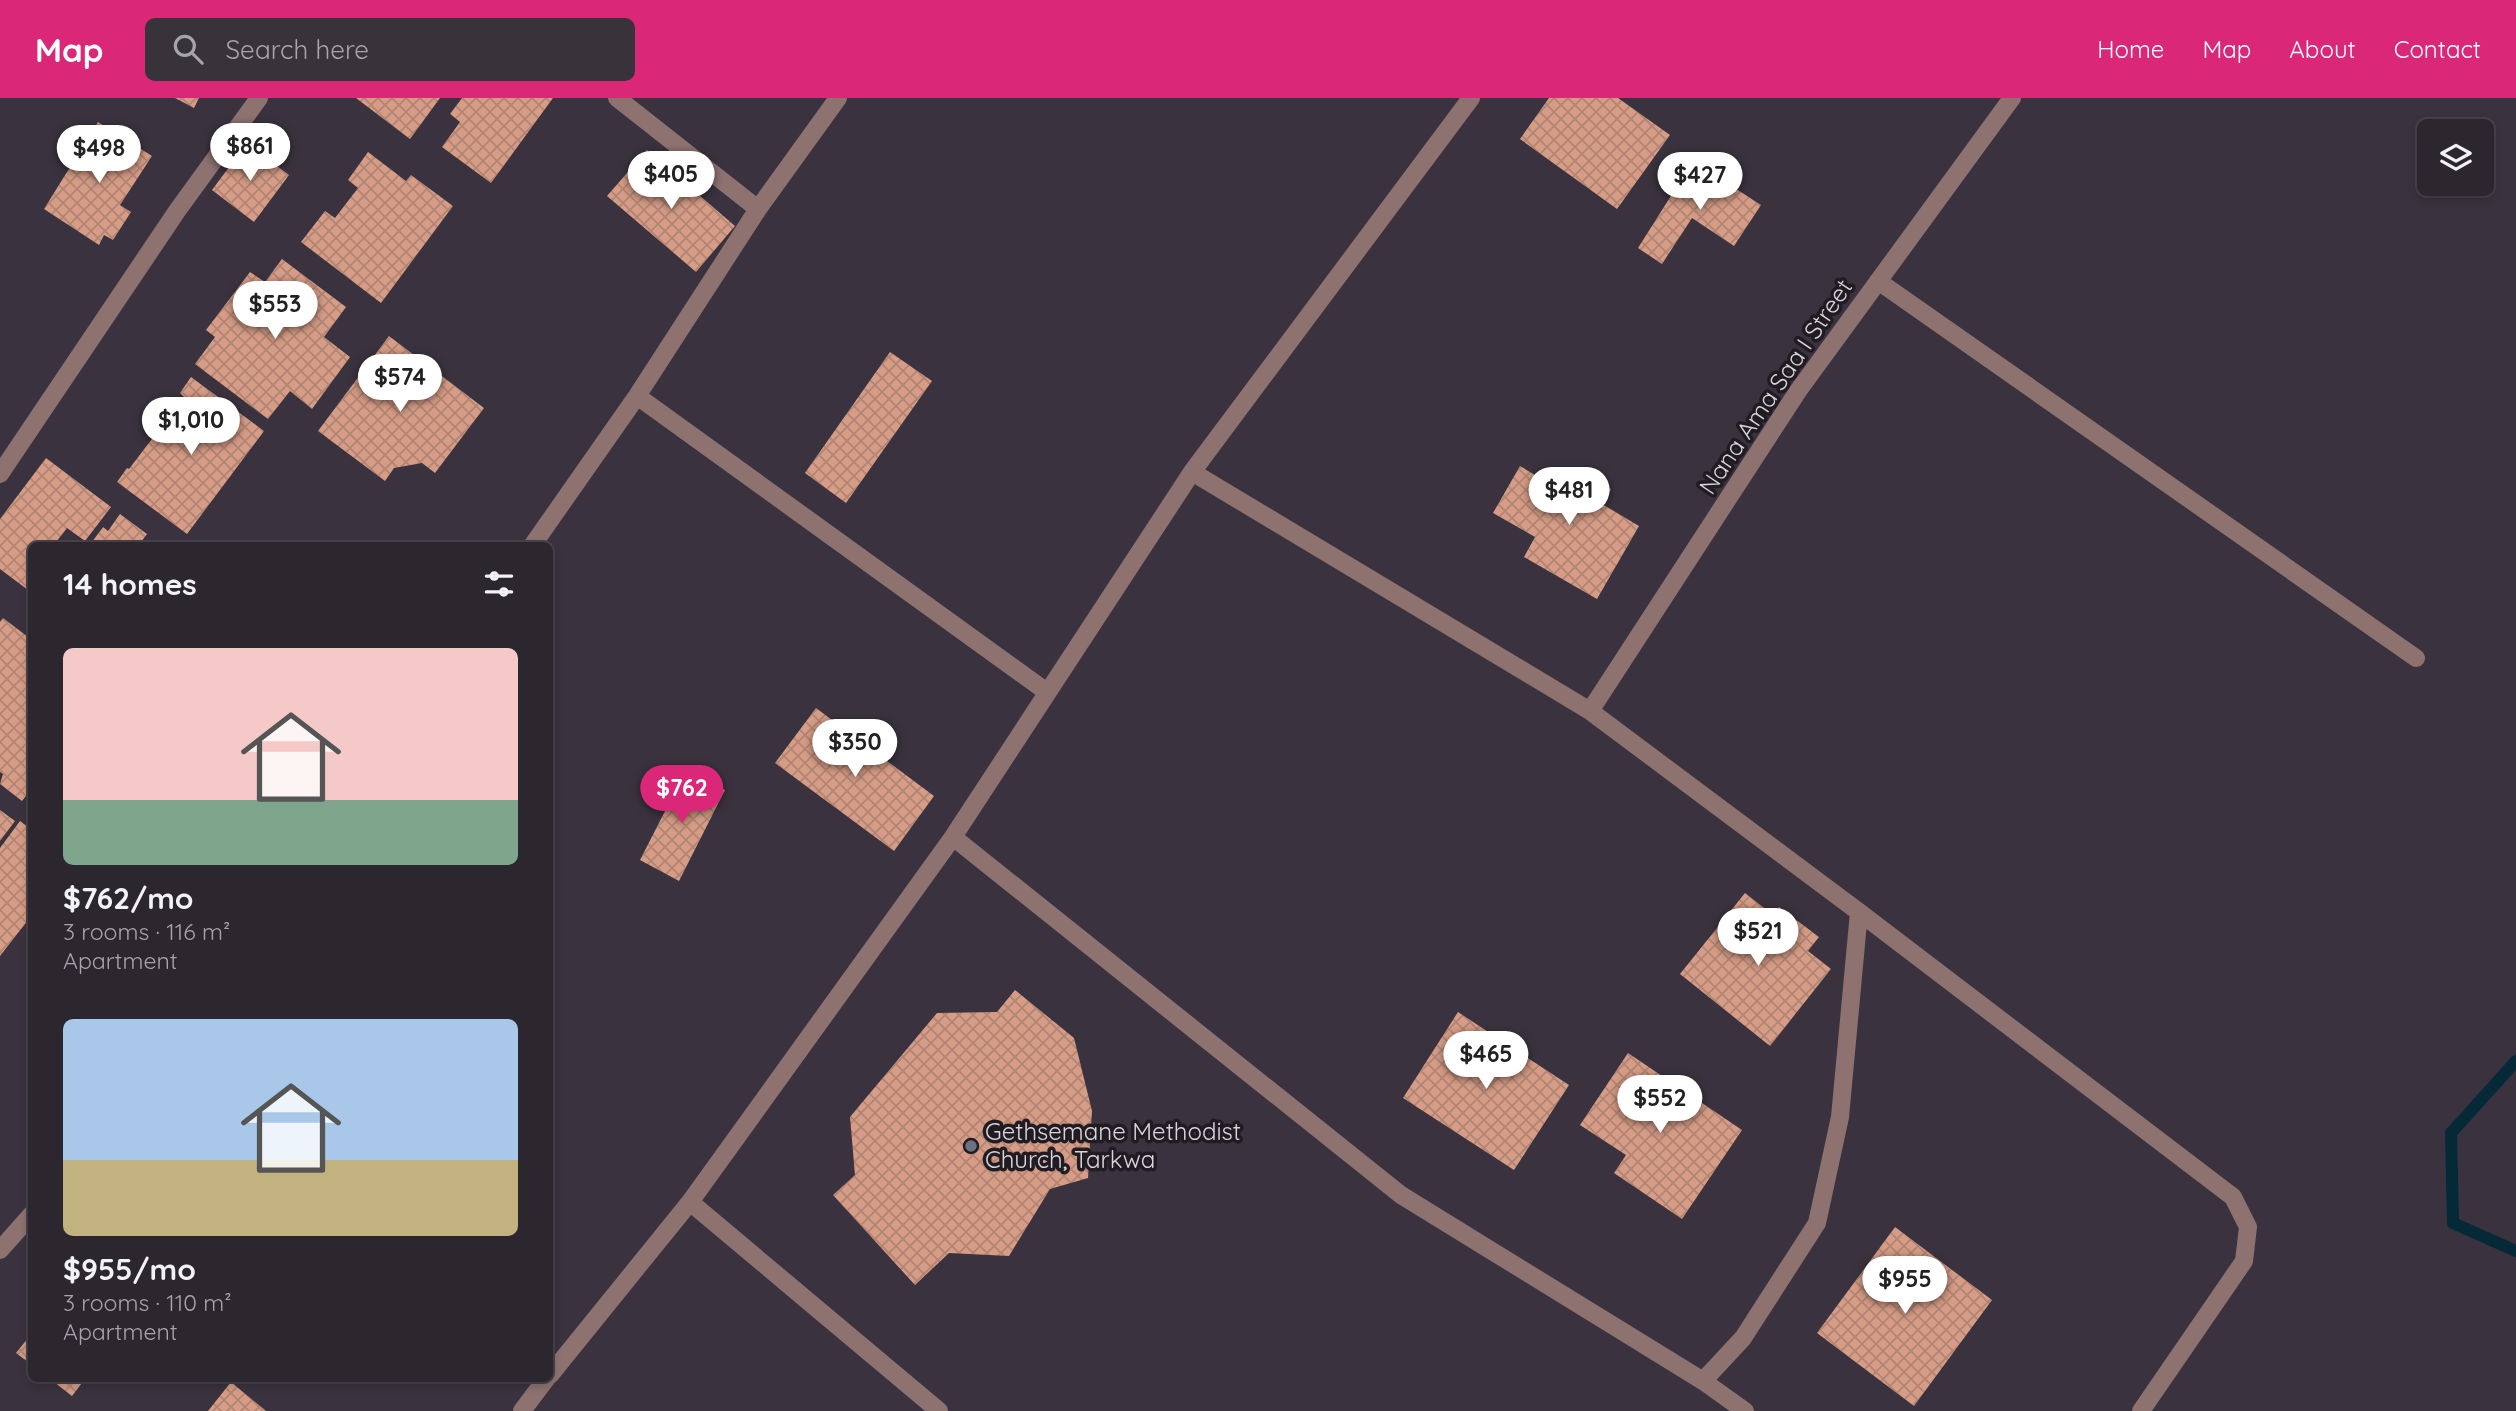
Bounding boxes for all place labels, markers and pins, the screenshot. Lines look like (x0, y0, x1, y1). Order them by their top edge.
pin: $861 (209, 123, 291, 183)
pin: $498 (58, 126, 140, 185)
pin: $405 (630, 152, 712, 211)
pin: $427 (1659, 152, 1741, 212)
pin: $553 (234, 282, 316, 341)
pin: $574 (359, 354, 441, 414)
pin: $1,010 (134, 398, 248, 457)
pin: $481 (1528, 468, 1610, 527)
pin: $350 (814, 720, 896, 779)
pin: $762 (641, 766, 723, 825)
pin: $521 (1717, 908, 1799, 968)
pin: $465 (1445, 1032, 1527, 1091)
pin: $552 (1619, 1076, 1701, 1135)
place label: Gethsemane Methodist Church, Tarkwa (985, 1116, 1241, 1174)
marker: Gethsemane Methodist Church, Tarkwa (963, 1138, 979, 1154)
pin: $955 (1864, 1256, 1946, 1316)

